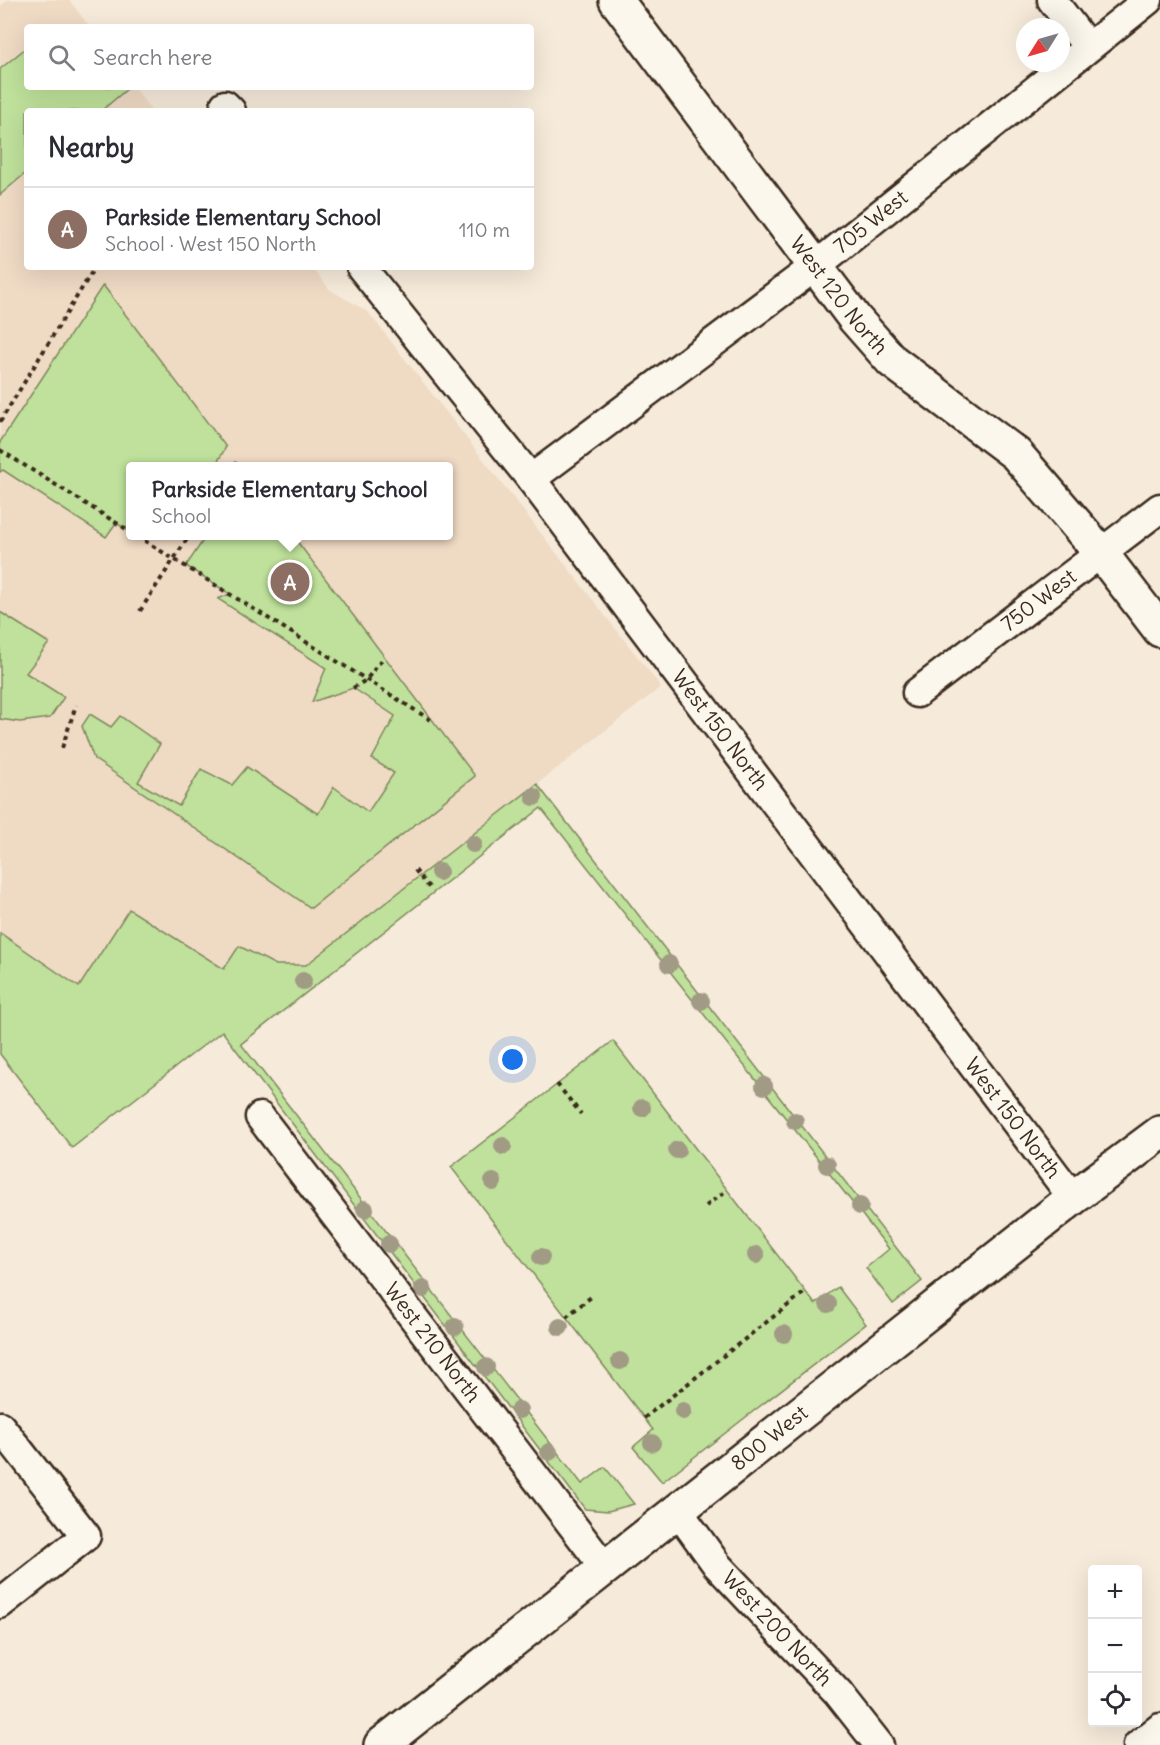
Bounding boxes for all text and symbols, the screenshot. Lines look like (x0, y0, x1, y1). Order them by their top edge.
north arrow (1016, 18, 1070, 72)
search box (24, 24, 534, 90)
icon: search (45, 41, 78, 74)
text: Search here (93, 43, 212, 71)
text: Nearby (48, 131, 134, 164)
street label: 705 West (828, 184, 913, 259)
text: Parkside Elementary School (105, 203, 381, 231)
text: A (61, 217, 74, 242)
text: 110 m (459, 217, 510, 242)
street label: West 120 North (784, 230, 894, 360)
text: School · West 150 North (105, 231, 316, 256)
popup (126, 462, 453, 540)
text: Parkside Elementary School (151, 475, 428, 503)
text: School (151, 503, 211, 528)
pin: A (270, 560, 310, 604)
street label: 750 West (995, 563, 1081, 637)
street label: West 150 North (666, 664, 775, 795)
your location (498, 1045, 527, 1074)
street label: West 150 North (959, 1052, 1067, 1184)
street label: West 210 North (379, 1277, 487, 1408)
street label: 800 West (725, 1399, 813, 1476)
street label: West 200 North (716, 1565, 839, 1692)
map controls (1088, 1565, 1142, 1727)
button: + (1088, 1565, 1142, 1619)
button: − (1088, 1619, 1142, 1673)
button: locate (1088, 1673, 1142, 1727)

